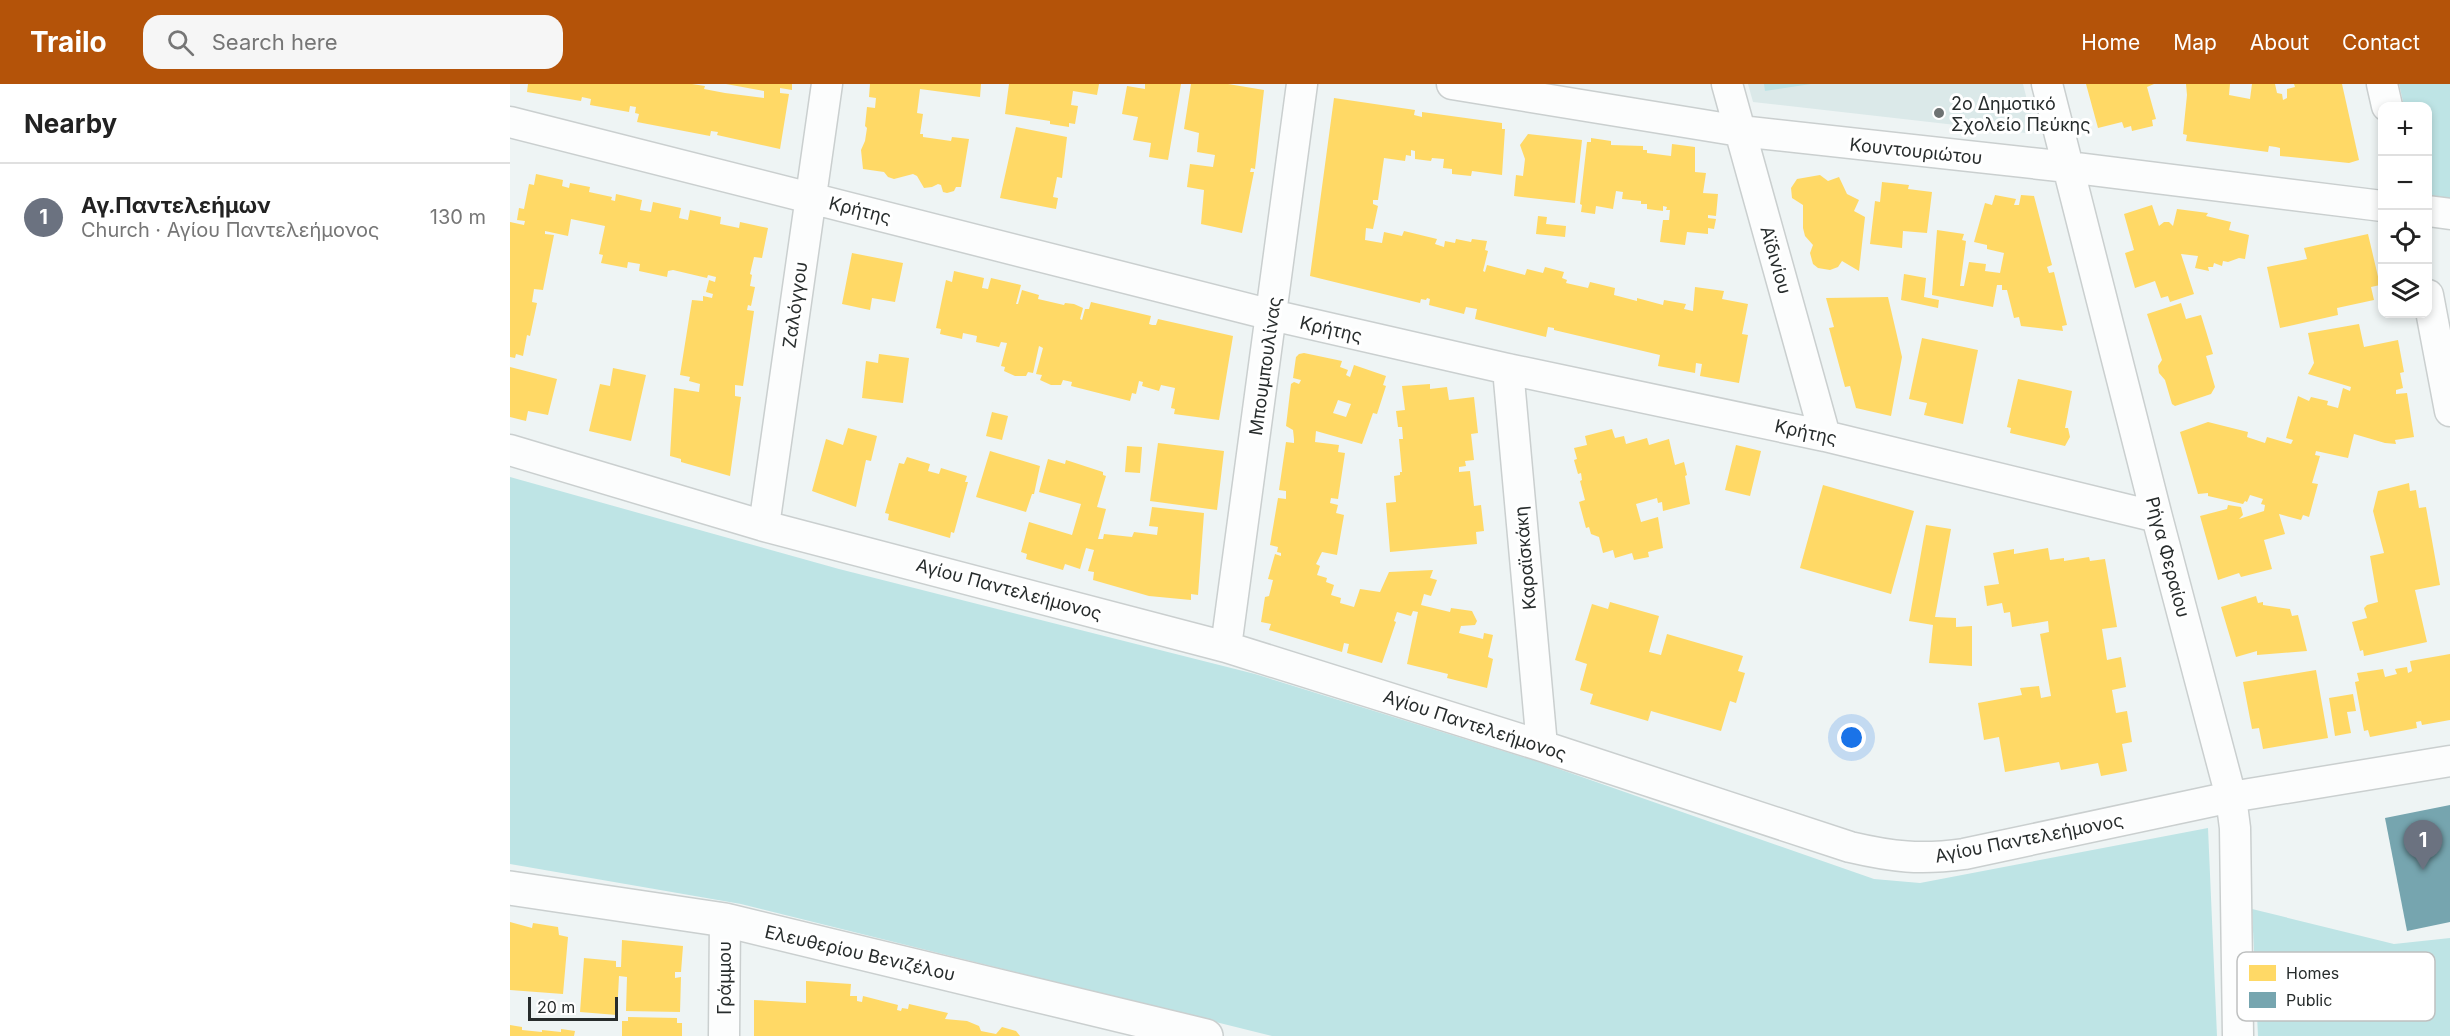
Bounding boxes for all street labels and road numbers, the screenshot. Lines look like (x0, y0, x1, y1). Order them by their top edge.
street label: Κουντουριώτου (1849, 134, 1983, 168)
street label: Κρήτης (827, 192, 893, 228)
street label: Αϊδινίου (1756, 224, 1796, 296)
street label: Ζαλόγγου (779, 260, 811, 350)
street label: Μπουμπουλίνας (1245, 295, 1285, 437)
street label: Κρήτης (1298, 312, 1364, 346)
street label: Κρήτης (1773, 415, 1839, 449)
street label: Ρήγα Φεραίου (2142, 494, 2194, 620)
street label: Καραϊσκάκη (1510, 505, 1540, 611)
street label: Αγίου Παντελεήμονος (914, 554, 1104, 624)
street label: Αγίου Παντελεήμονος (1381, 685, 1569, 765)
street label: Αγίου Παντελεήμονος (1933, 809, 2125, 867)
street label: Ελευθερίου Βενιζέλου (763, 921, 957, 985)
street label: Γράμμου (714, 941, 735, 1015)

